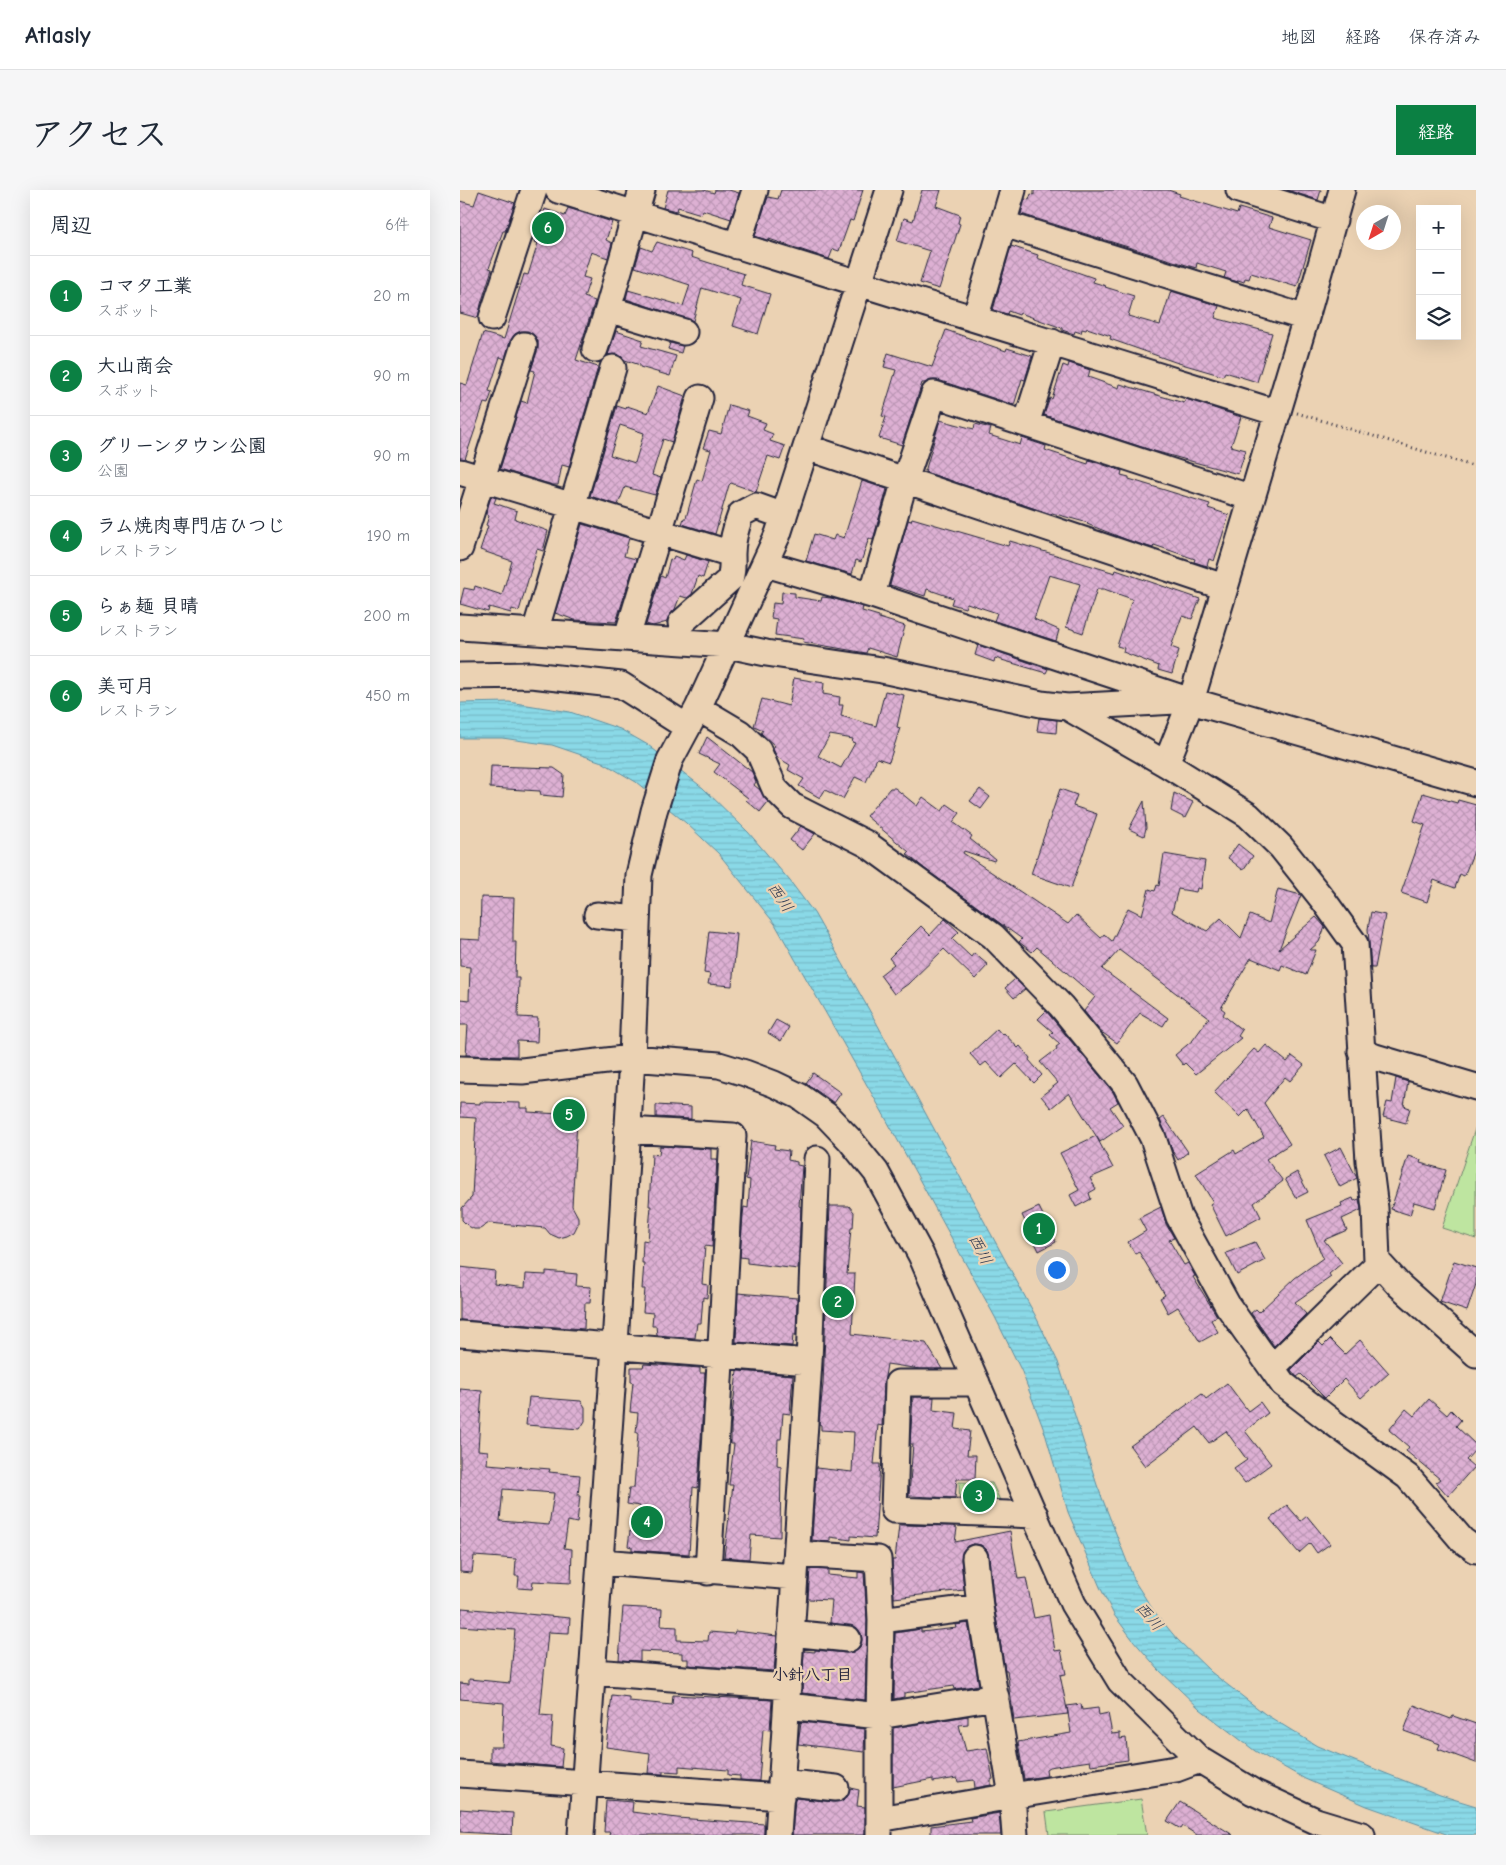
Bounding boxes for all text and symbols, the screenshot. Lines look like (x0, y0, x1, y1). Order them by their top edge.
text: Atlasly (25, 21, 91, 49)
text: 地図 (1281, 27, 1317, 48)
text: 経路 (1345, 27, 1381, 48)
text: 保存済み (1409, 27, 1481, 48)
button: 経路 (1396, 105, 1476, 155)
text: アクセス (30, 114, 168, 155)
north arrow (1356, 205, 1401, 250)
map controls (1416, 205, 1461, 340)
button: + (1416, 205, 1461, 250)
pin: 6 (532, 209, 564, 247)
text: 周辺 (50, 213, 92, 237)
text: 6件 (385, 216, 410, 234)
button: − (1416, 250, 1461, 295)
text: コマタ工業 (97, 275, 192, 297)
text: 1 (63, 287, 69, 305)
text: 20 m (373, 287, 410, 305)
button: layers (1416, 295, 1461, 340)
text: スポット (97, 302, 161, 320)
text: 大山商会 (97, 355, 173, 377)
text: 2 (62, 367, 70, 385)
text: 90 m (373, 367, 410, 385)
text: スポット (97, 382, 161, 400)
text: グリーンタウン公園 (97, 435, 267, 457)
text: 3 (62, 447, 70, 465)
text: 90 m (373, 447, 410, 465)
text: 公園 (97, 462, 129, 480)
text: ラム焼肉専門店ひつじ (97, 515, 286, 537)
text: 4 (62, 527, 70, 545)
text: 190 m (367, 527, 410, 545)
text: レストラン (97, 542, 178, 560)
text: らぁ麺 貝晴 (97, 595, 199, 617)
text: 5 (62, 607, 70, 625)
text: 200 m (364, 607, 410, 625)
text: レストラン (97, 622, 178, 640)
text: 美可月 (97, 675, 154, 697)
text: 6 (62, 687, 70, 705)
text: 450 m (365, 687, 410, 705)
text: レストラン (97, 702, 178, 720)
water label: 西川 (764, 879, 797, 916)
pin: 5 (553, 1096, 585, 1134)
pin: 1 (1023, 1210, 1055, 1248)
water label: 西川 (965, 1231, 995, 1268)
your location (1044, 1257, 1070, 1283)
pin: 2 (822, 1283, 854, 1321)
pin: 3 (963, 1477, 995, 1515)
pin: 4 (631, 1503, 663, 1541)
water label: 西川 (1132, 1599, 1167, 1635)
district label: 小針八丁目 (772, 1666, 852, 1684)

